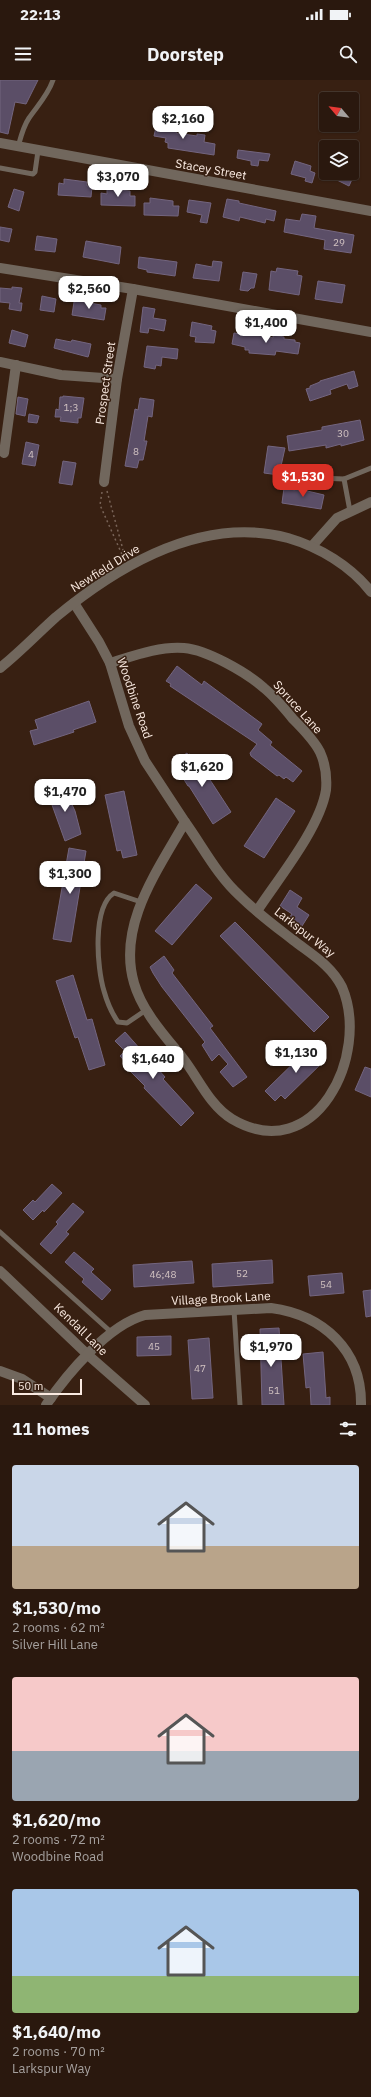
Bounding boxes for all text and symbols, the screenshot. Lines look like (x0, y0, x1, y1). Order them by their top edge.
text: 22:13 (20, 5, 61, 24)
icon: menu (12, 43, 34, 65)
text: Doorstep (147, 43, 224, 66)
icon: search (337, 43, 359, 65)
north arrow (319, 92, 359, 132)
map controls (319, 92, 359, 180)
pin: $2,160 (150, 106, 216, 140)
text: $2,160 (161, 110, 205, 127)
button: layers (319, 140, 359, 180)
street label: Stacey Street (174, 155, 248, 183)
pin: $3,070 (85, 164, 151, 198)
text: $3,070 (96, 168, 140, 185)
house number: 29 (333, 236, 345, 249)
pin: $2,560 (56, 276, 122, 310)
text: $2,560 (67, 280, 111, 297)
pin: $1,400 (233, 310, 299, 344)
text: $1,400 (244, 314, 288, 331)
street label: Prospect Street (92, 341, 118, 425)
house number: 1;3 (64, 401, 78, 414)
house number: 30 (337, 427, 349, 440)
house number: 8 (133, 445, 139, 458)
house number: 4 (28, 448, 34, 461)
pin: $1,530 (270, 464, 336, 498)
text: $1,530 (281, 468, 325, 485)
street label: Newfield Drive (68, 541, 143, 595)
street label: Woodbine Road (114, 656, 156, 740)
street label: Spruce Lane (270, 677, 326, 737)
pin: $1,620 (169, 754, 235, 788)
text: $1,620 (180, 758, 224, 775)
pin: $1,470 (32, 779, 98, 813)
text: $1,470 (43, 783, 87, 800)
pin: $1,300 (37, 861, 103, 895)
text: $1,300 (48, 865, 92, 882)
street label: Larkspur Way (272, 904, 338, 960)
pin: $1,130 (263, 1040, 329, 1074)
text: $1,130 (274, 1044, 318, 1061)
pin: $1,640 (120, 1046, 186, 1080)
text: $1,640 (131, 1050, 175, 1067)
house number: 52 (236, 1267, 248, 1280)
house number: 46;48 (150, 1268, 176, 1281)
house number: 54 (320, 1278, 332, 1291)
street label: Village Brook Lane (171, 1288, 271, 1308)
street label: Kendall Lane (51, 1300, 111, 1359)
pin: $1,970 (238, 1334, 304, 1368)
text: $1,970 (249, 1338, 293, 1355)
house number: 45 (148, 1340, 160, 1353)
house number: 47 (194, 1362, 206, 1375)
scale bar (12, 1377, 82, 1396)
text: 50 m (18, 1379, 43, 1393)
house number: 51 (268, 1384, 280, 1397)
text: 11 homes (12, 1418, 89, 1440)
icon: filters (337, 1418, 359, 1440)
icon: home (150, 1491, 222, 1563)
text: $1,530/mo (12, 1597, 101, 1619)
text: 2 rooms · 62 m² (12, 1619, 105, 1636)
text: Silver Hill Lane (12, 1636, 98, 1653)
icon: home (150, 1703, 222, 1775)
text: $1,620/mo (12, 1809, 101, 1831)
text: 2 rooms · 72 m² (12, 1831, 105, 1848)
text: Woodbine Road (12, 1848, 104, 1865)
icon: home (150, 1915, 222, 1987)
text: $1,640/mo (12, 2021, 101, 2043)
text: 2 rooms · 70 m² (12, 2043, 105, 2060)
text: Larkspur Way (12, 2060, 91, 2077)

